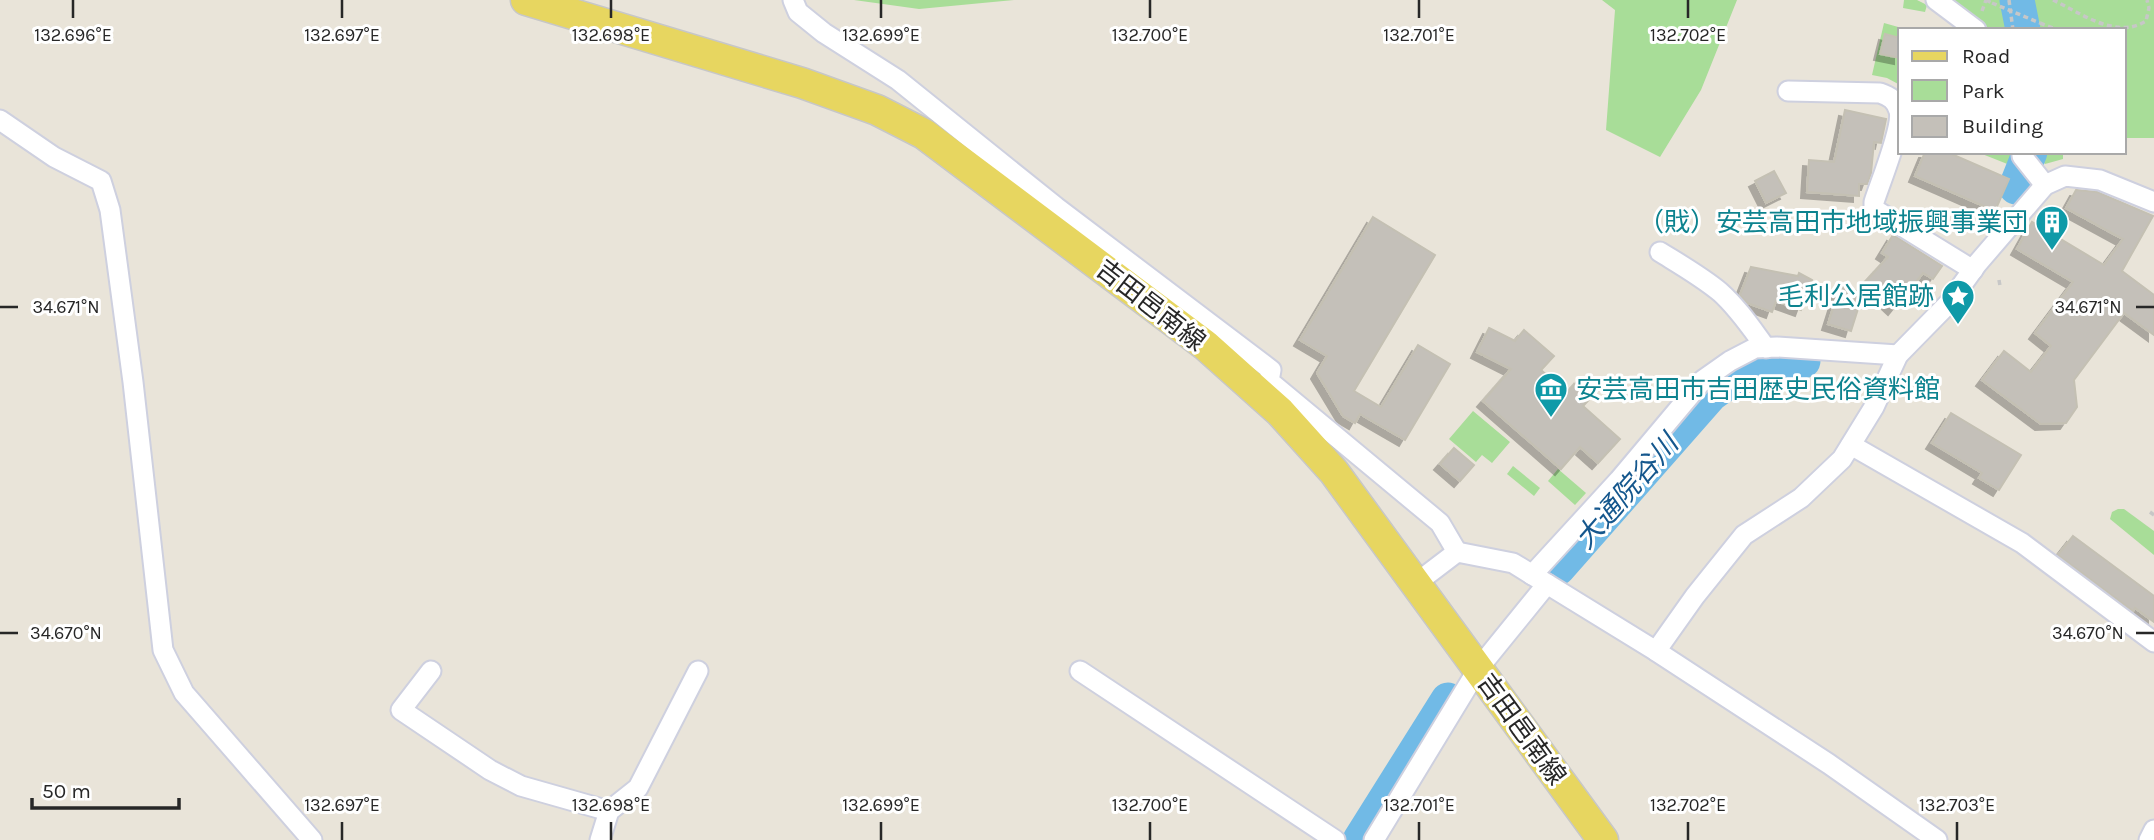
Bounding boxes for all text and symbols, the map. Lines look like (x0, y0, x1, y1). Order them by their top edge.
text: 132.696°E (34, 24, 112, 46)
text: 132.697°E (304, 24, 380, 46)
text: 132.698°E (572, 24, 650, 46)
text: 132.699°E (842, 24, 920, 46)
text: 132.700°E (1112, 24, 1188, 46)
text: 132.701°E (1383, 24, 1455, 46)
text: 132.702°E (1650, 24, 1726, 46)
legend (1898, 28, 2126, 154)
text: Road (1962, 44, 2010, 68)
text: Park (1962, 79, 2005, 103)
text: Building (1962, 114, 2043, 138)
building icon: （戝）安芸高田市地域振興事業団 (2033, 203, 2071, 252)
place label: （戝）安芸高田市地域振興事業団 (1638, 207, 2028, 238)
street label: 吉田邑南線 (1090, 253, 1211, 358)
place icon: 毛利公居館跡 (1939, 277, 1977, 326)
place label: 毛利公居館跡 (1778, 281, 1934, 312)
text: 34.671°N (32, 296, 100, 318)
text: 34.671°N (2054, 296, 2122, 318)
museum icon: 安芸高田市吉田歴史民俗資料館 (1532, 370, 1570, 419)
place label: 安芸高田市吉田歴史民俗資料館 (1576, 374, 1940, 405)
water label: 大通院谷川 (1568, 425, 1687, 555)
text: 34.670°N (30, 622, 102, 644)
text: 34.670°N (2052, 622, 2124, 644)
street label: 吉田邑南線 (1471, 668, 1572, 791)
scale bar (32, 766, 178, 810)
text: 50 m (42, 779, 91, 803)
text: 132.697°E (304, 794, 380, 816)
text: 132.698°E (572, 794, 650, 816)
text: 132.699°E (842, 794, 920, 816)
text: 132.700°E (1112, 794, 1188, 816)
text: 132.701°E (1383, 794, 1455, 816)
text: 132.702°E (1650, 794, 1726, 816)
text: 132.703°E (1919, 794, 1995, 816)

